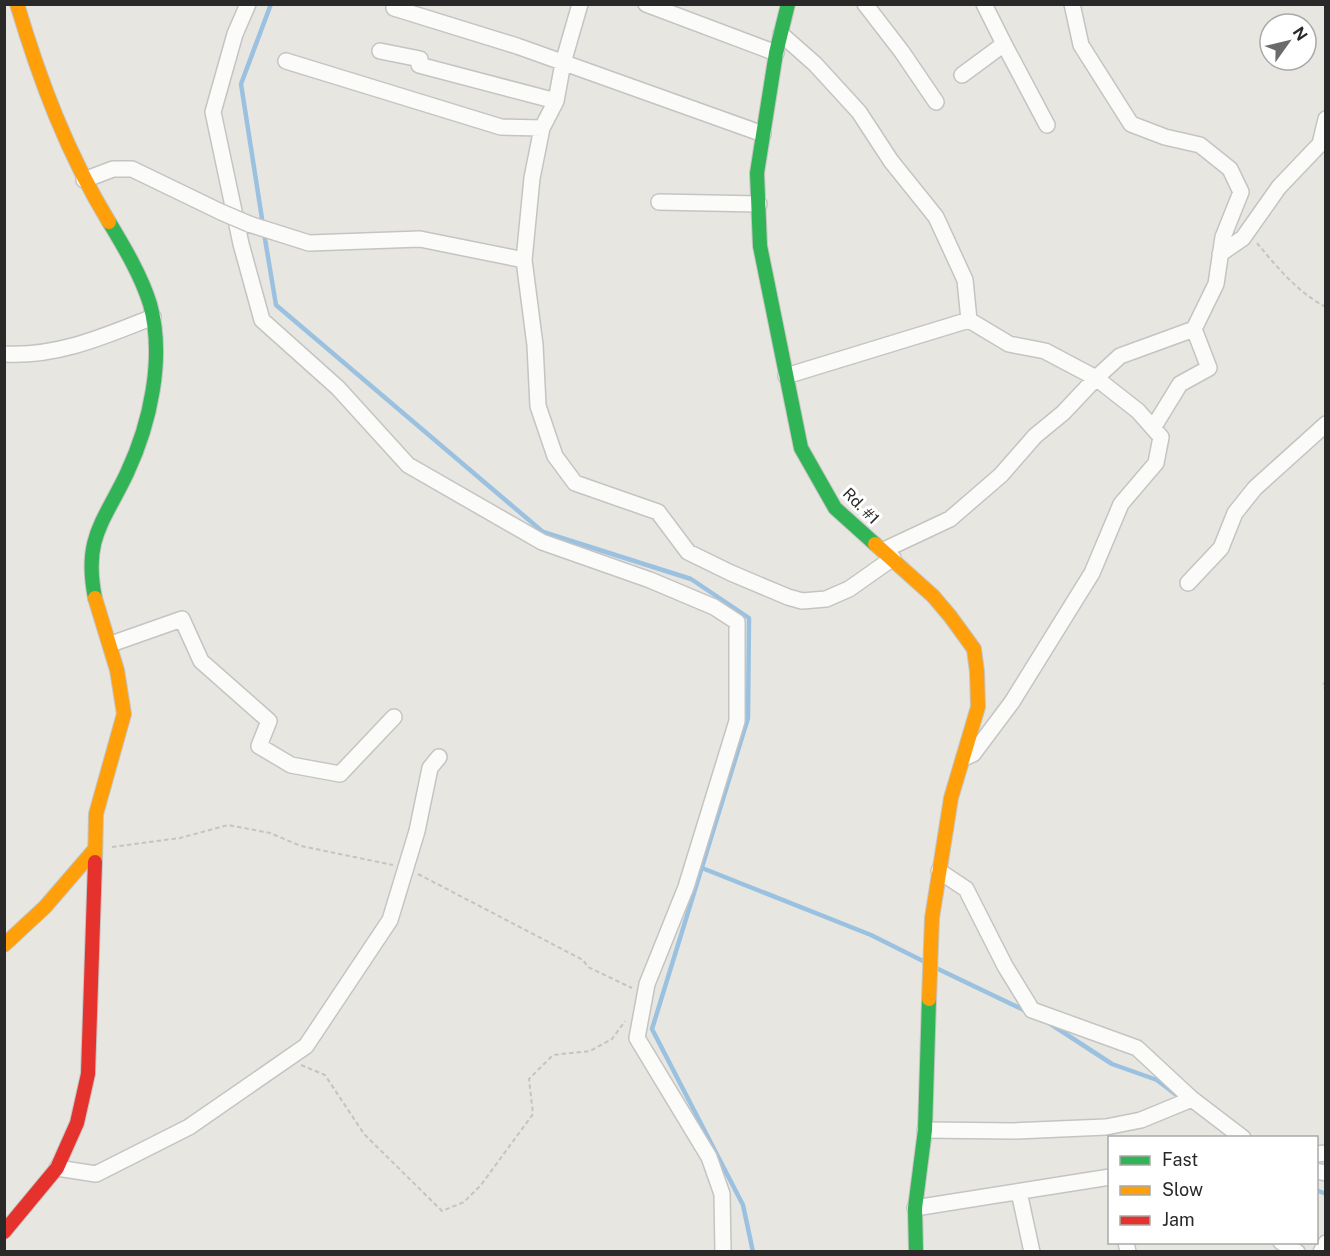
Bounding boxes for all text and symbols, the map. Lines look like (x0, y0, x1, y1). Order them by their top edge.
north arrow (1258, 12, 1318, 72)
text: N (1289, 23, 1311, 44)
street label: Rd. #1 (839, 484, 883, 528)
legend (1108, 1136, 1318, 1244)
text: Fast (1162, 1149, 1198, 1170)
text: Slow (1162, 1179, 1203, 1200)
text: Jam (1162, 1209, 1195, 1230)

